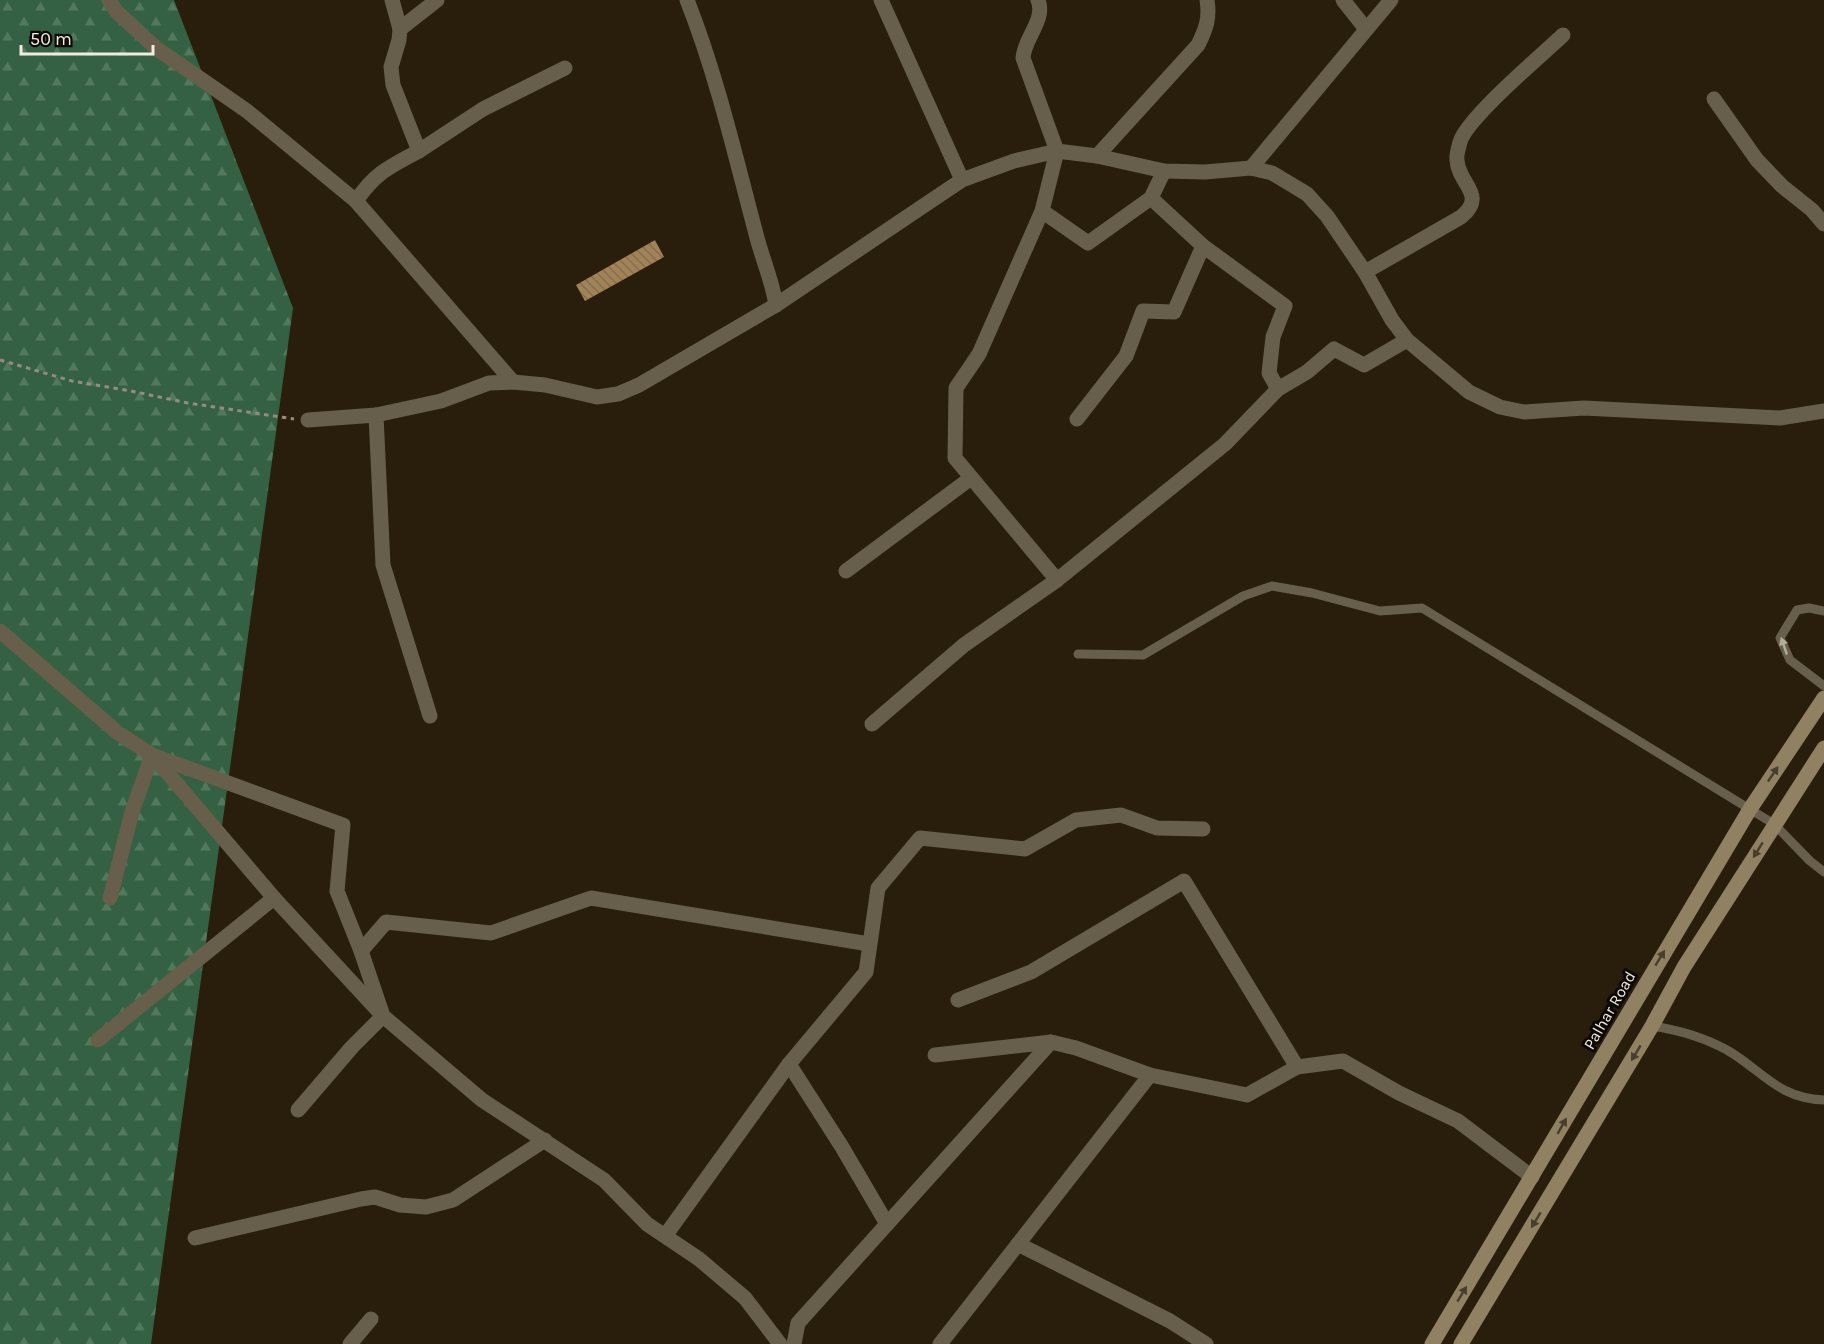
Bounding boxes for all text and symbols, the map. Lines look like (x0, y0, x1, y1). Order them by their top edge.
scale bar (21, 18, 153, 56)
text: 50 m (30, 28, 72, 50)
one-way arrow (1779, 636, 1789, 654)
one-way arrow (1767, 766, 1779, 782)
one-way arrow (1752, 841, 1764, 857)
one-way arrow (1655, 950, 1666, 966)
street label: Palhar Road (1579, 968, 1639, 1053)
one-way arrow (1631, 1045, 1642, 1061)
one-way arrow (1556, 1118, 1567, 1134)
one-way arrow (1531, 1212, 1542, 1228)
one-way arrow (1457, 1286, 1468, 1302)

